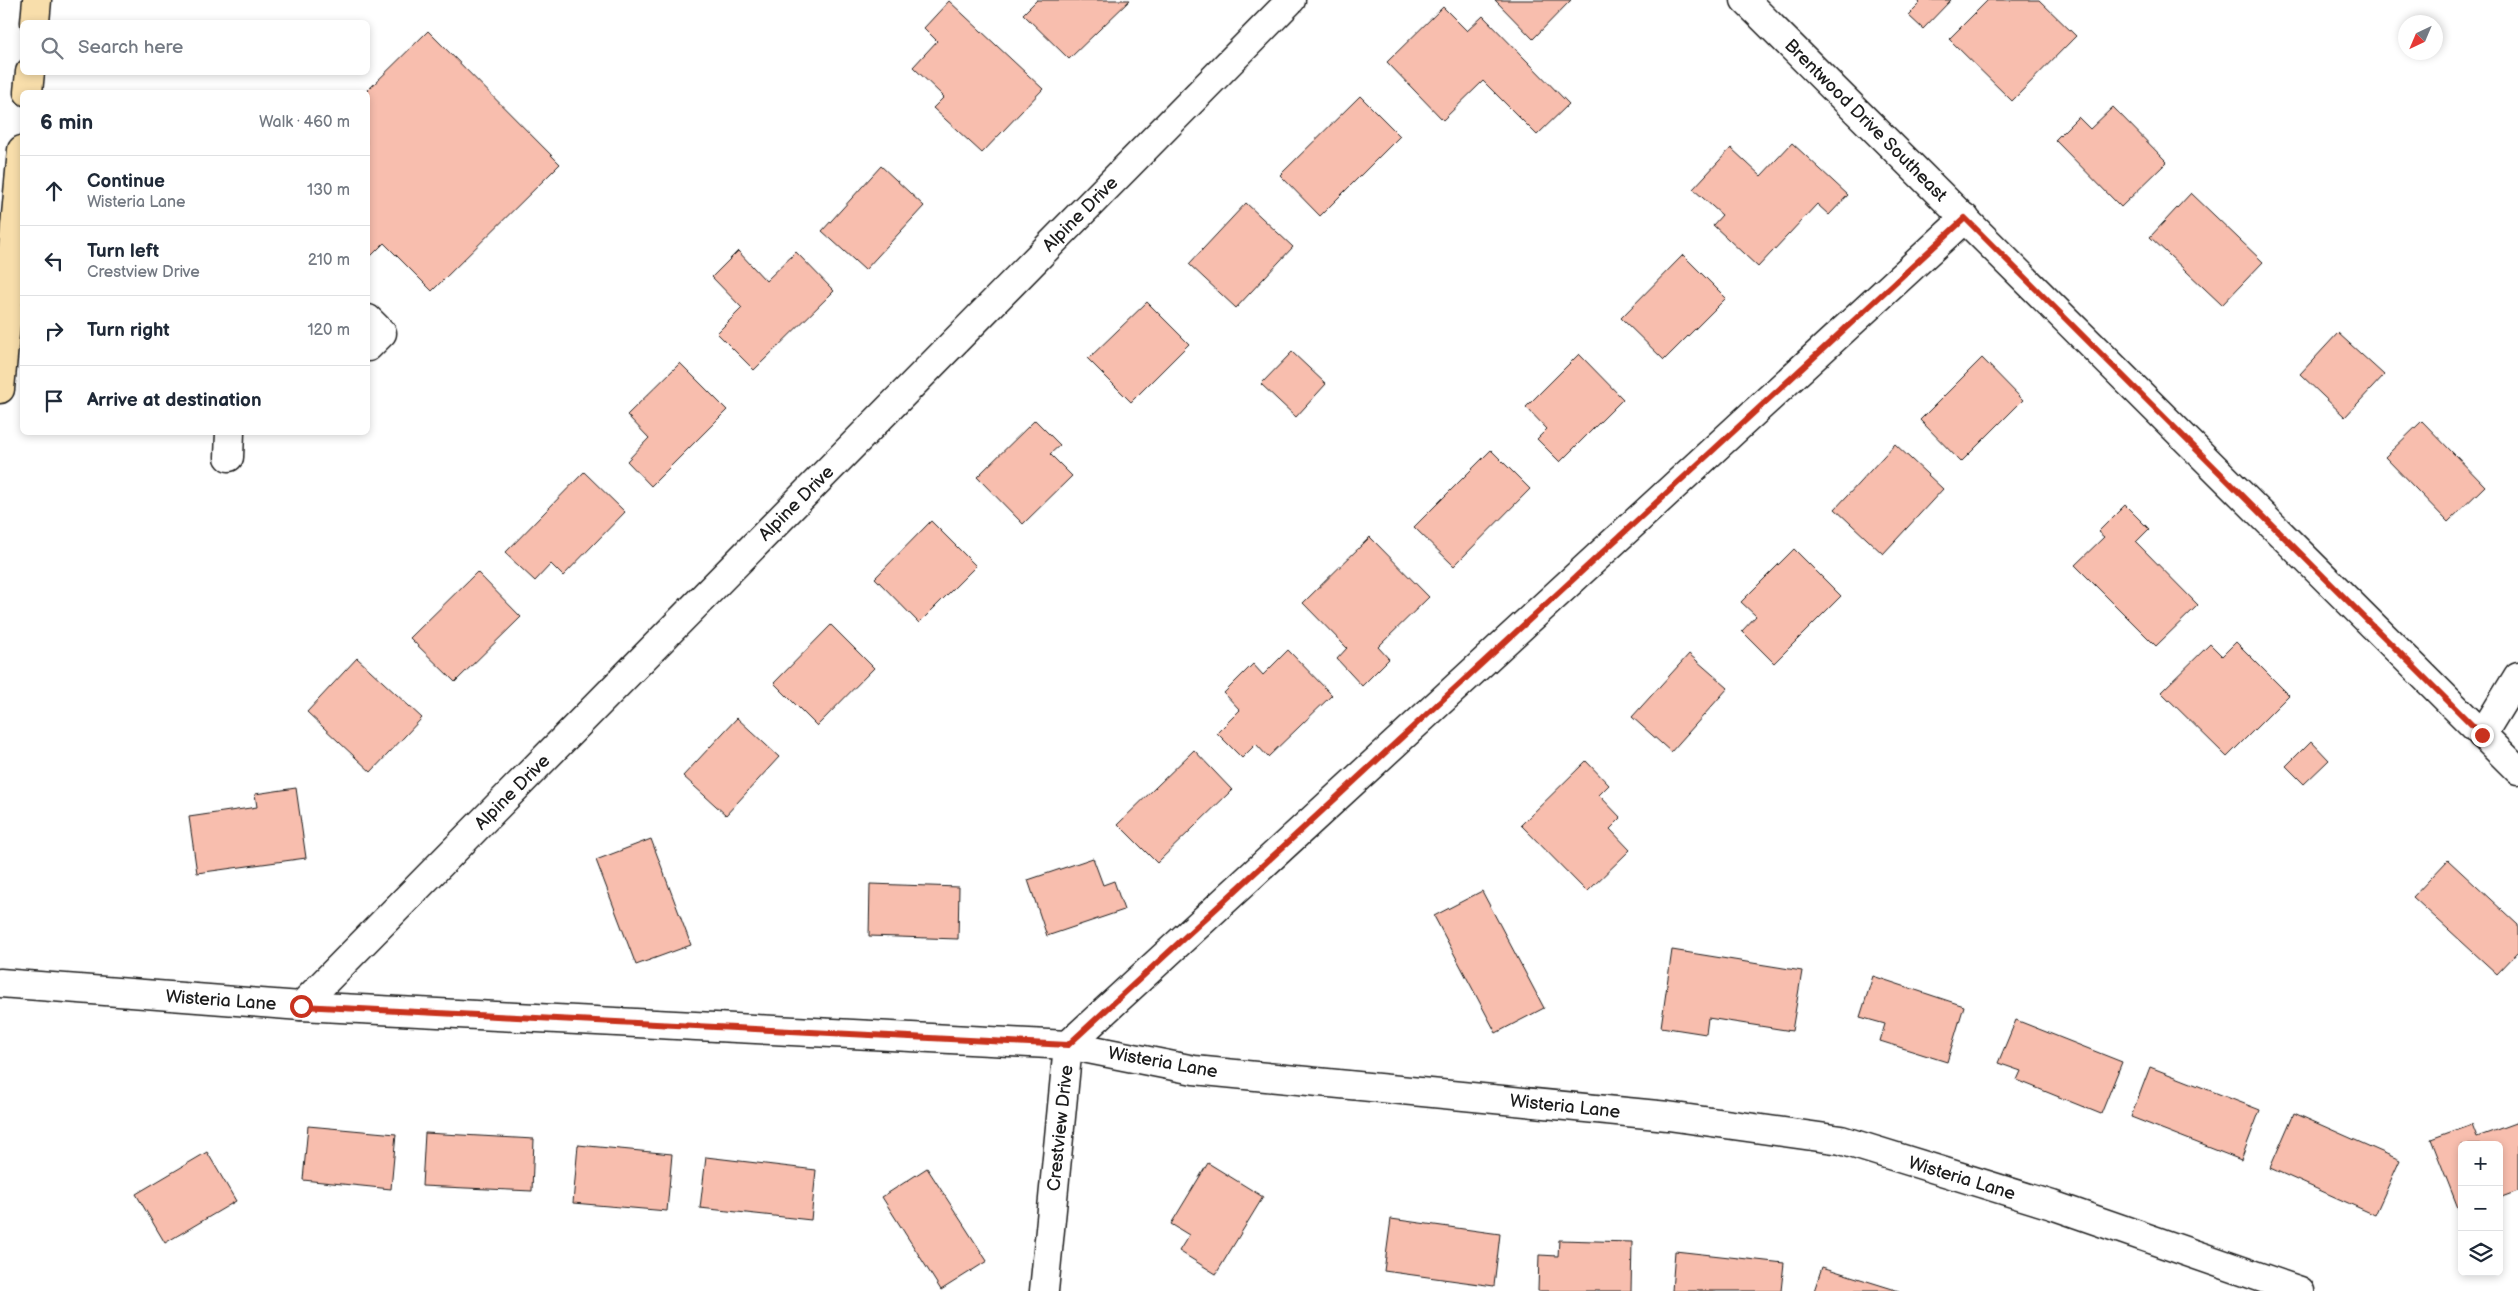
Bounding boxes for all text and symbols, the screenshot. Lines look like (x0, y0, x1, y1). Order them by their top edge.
north arrow (2398, 15, 2443, 60)
search box (20, 20, 370, 75)
icon: search (38, 34, 66, 62)
street label: Brentwood Drive Southeast (1780, 35, 1952, 206)
text: Search here (78, 36, 183, 59)
text: 6 min (40, 110, 93, 135)
text: Walk · 460 m (259, 113, 350, 132)
text: Continue (87, 170, 165, 193)
street label: Alpine Drive (1038, 172, 1123, 256)
icon: ahead (40, 177, 68, 205)
text: 130 m (307, 181, 350, 200)
text: Wisteria Lane (87, 193, 186, 212)
text: Turn left (87, 240, 159, 263)
icon: left (40, 247, 68, 275)
text: 210 m (308, 251, 350, 270)
text: Crestview Drive (87, 263, 200, 282)
icon: right (40, 317, 68, 345)
text: Turn right (87, 319, 170, 342)
text: 120 m (307, 321, 350, 340)
icon: arrive (40, 387, 68, 415)
text: Arrive at destination (87, 389, 262, 412)
street label: Alpine Drive (754, 461, 839, 545)
route end (2471, 724, 2494, 747)
street label: Alpine Drive (470, 750, 555, 834)
street label: Wisteria Lane (165, 986, 277, 1015)
route start (290, 995, 313, 1018)
street label: Wisteria Lane (1106, 1043, 1220, 1083)
street label: Crestview Drive (1043, 1064, 1078, 1192)
street label: Wisteria Lane (1509, 1090, 1622, 1123)
map controls (2458, 1141, 2503, 1276)
button: + (2458, 1141, 2503, 1186)
street label: Wisteria Lane (1906, 1152, 2018, 1205)
button: − (2458, 1186, 2503, 1231)
button: layers (2458, 1231, 2503, 1276)

